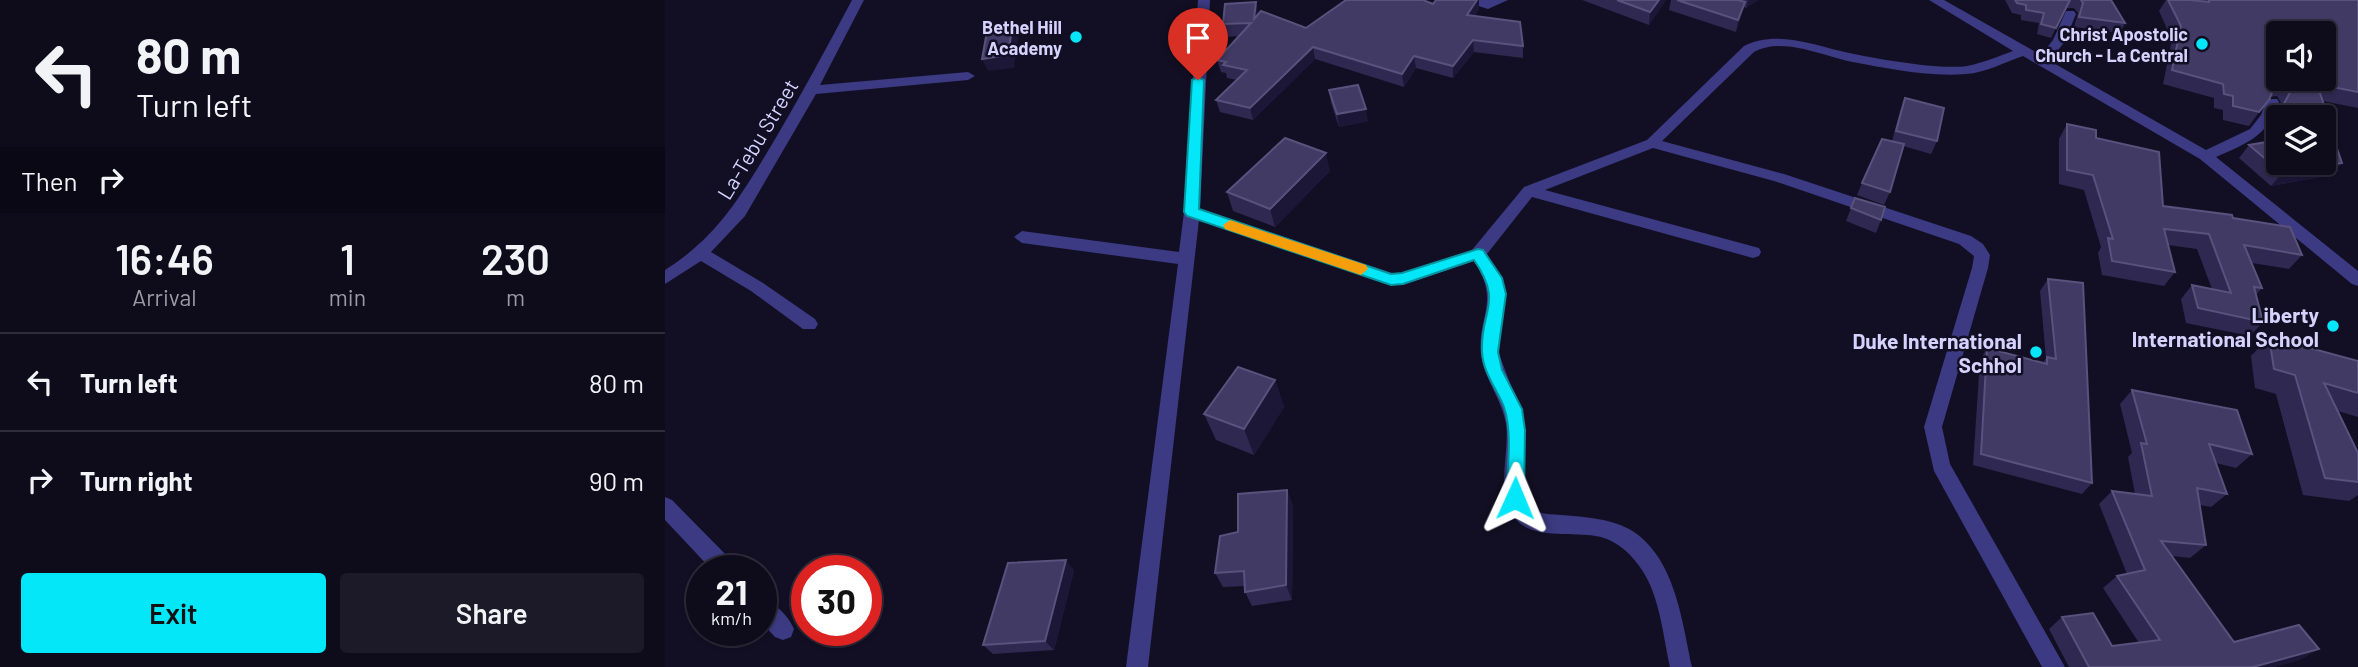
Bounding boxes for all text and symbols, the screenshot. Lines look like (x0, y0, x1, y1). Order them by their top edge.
pin (1168, 8, 1228, 80)
place label: Bethel Hill Academy (982, 16, 1062, 59)
icon: arrive (1179, 19, 1217, 57)
map controls (2266, 21, 2336, 175)
button: sound (2266, 21, 2336, 91)
place label: Christ Apostolic Church - La Central (2035, 23, 2188, 66)
text: 80 m (136, 25, 241, 84)
icon: left (21, 28, 112, 119)
marker: Bethel Hill Academy (1068, 29, 1084, 45)
marker: Christ Apostolic Church - La Central (2194, 36, 2210, 52)
street label: La-Tebu Street (711, 74, 803, 204)
text: Turn left (136, 85, 253, 123)
button: layers (2266, 105, 2336, 175)
icon: right (92, 161, 130, 199)
text: Then (21, 165, 78, 196)
text: 16:46 (115, 233, 214, 283)
text: 1 (340, 233, 355, 283)
text: 230 (481, 233, 550, 283)
text: Arrival (132, 283, 197, 311)
text: min (329, 283, 366, 311)
text: m (506, 283, 525, 311)
place label: Liberty International School (2132, 302, 2319, 351)
marker: Liberty International School (2325, 318, 2341, 334)
place label: Duke International Schhol (1852, 328, 2022, 377)
marker: Duke International Schhol (2028, 344, 2044, 360)
icon: left (21, 363, 59, 401)
text: Turn left (80, 367, 178, 398)
text: 80 m (589, 367, 644, 398)
icon: right (21, 461, 59, 499)
position arrow (1478, 461, 1552, 535)
text: Turn right (80, 465, 193, 496)
text: 90 m (589, 465, 644, 496)
speed limit sign: 30 (791, 555, 882, 646)
text: 21 (716, 570, 747, 612)
button: Exit (21, 573, 326, 653)
button: Share (340, 573, 644, 653)
text: km/h (711, 607, 752, 629)

